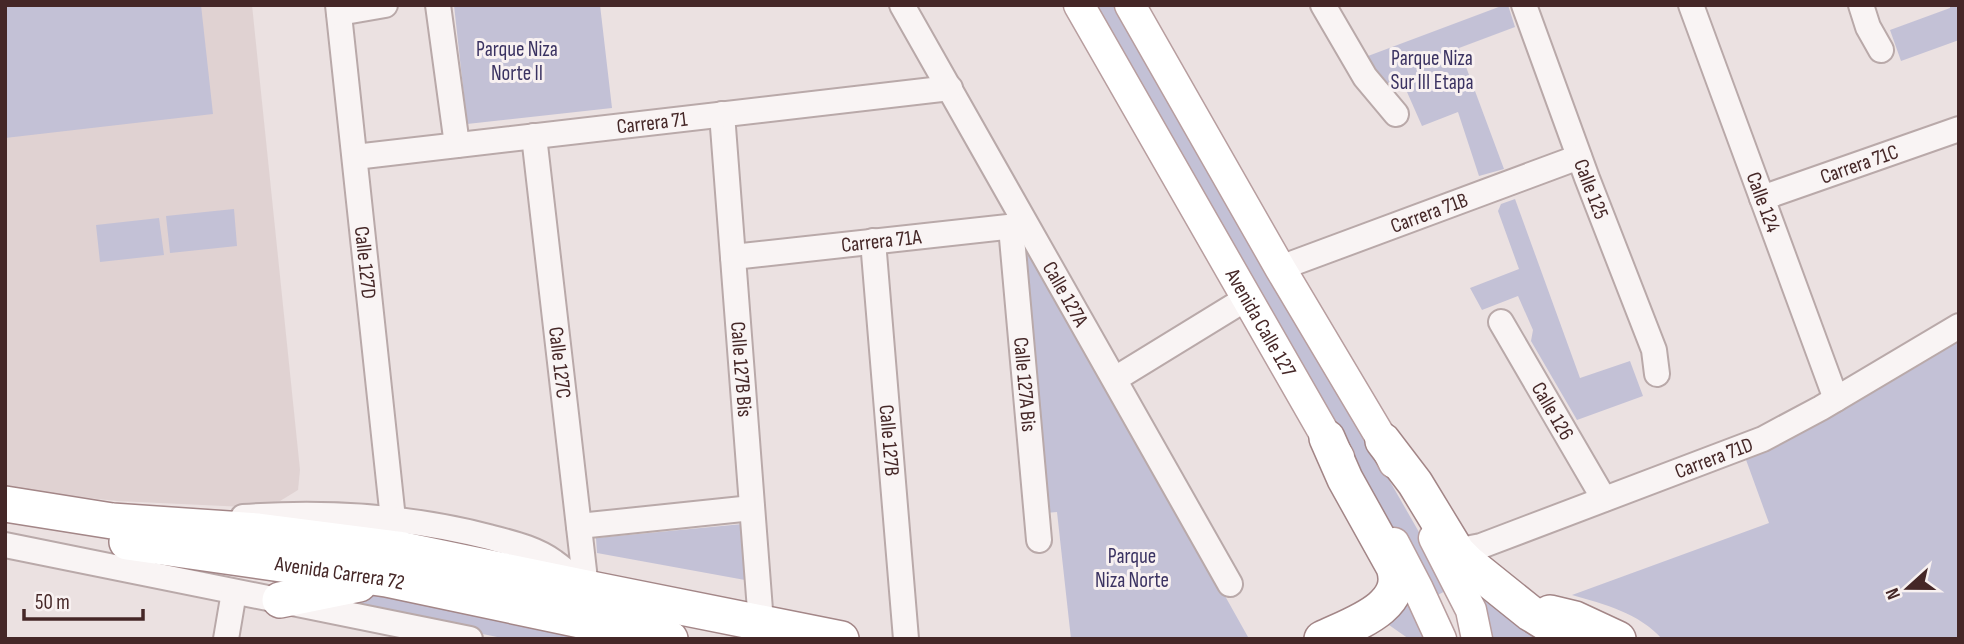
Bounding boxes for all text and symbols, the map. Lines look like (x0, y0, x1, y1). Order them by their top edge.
park label: Parque Niza Norte II (476, 37, 558, 86)
park label: Parque Niza Sur III Etapa (1390, 46, 1474, 95)
street label: Carrera 71 (615, 106, 689, 140)
street label: Carrera 71C (1817, 139, 1902, 190)
street label: Calle 125 (1568, 156, 1614, 223)
street label: Calle 124 (1741, 169, 1786, 236)
street label: Carrera 71B (1387, 187, 1471, 239)
street label: Carrera 71A (840, 224, 923, 258)
street label: Calle 127D (349, 225, 381, 300)
street label: Calle 127A (1037, 257, 1094, 332)
street label: Avenida Calle 127 (1219, 263, 1302, 382)
street label: Calle 127B Bis (725, 321, 757, 418)
street label: Calle 127C (543, 325, 576, 400)
street label: Calle 127A Bis (1008, 336, 1041, 433)
street label: Calle 126 (1526, 378, 1579, 445)
street label: Calle 127B (874, 404, 904, 477)
street label: Carrera 71D (1671, 432, 1756, 484)
park label: Parque Niza Norte (1095, 544, 1169, 593)
street label: Avenida Carrera 72 (272, 551, 407, 596)
north arrow (1873, 553, 1943, 623)
scale bar (24, 578, 144, 622)
text: N (1881, 585, 1906, 602)
text: 50 m (35, 590, 70, 615)

